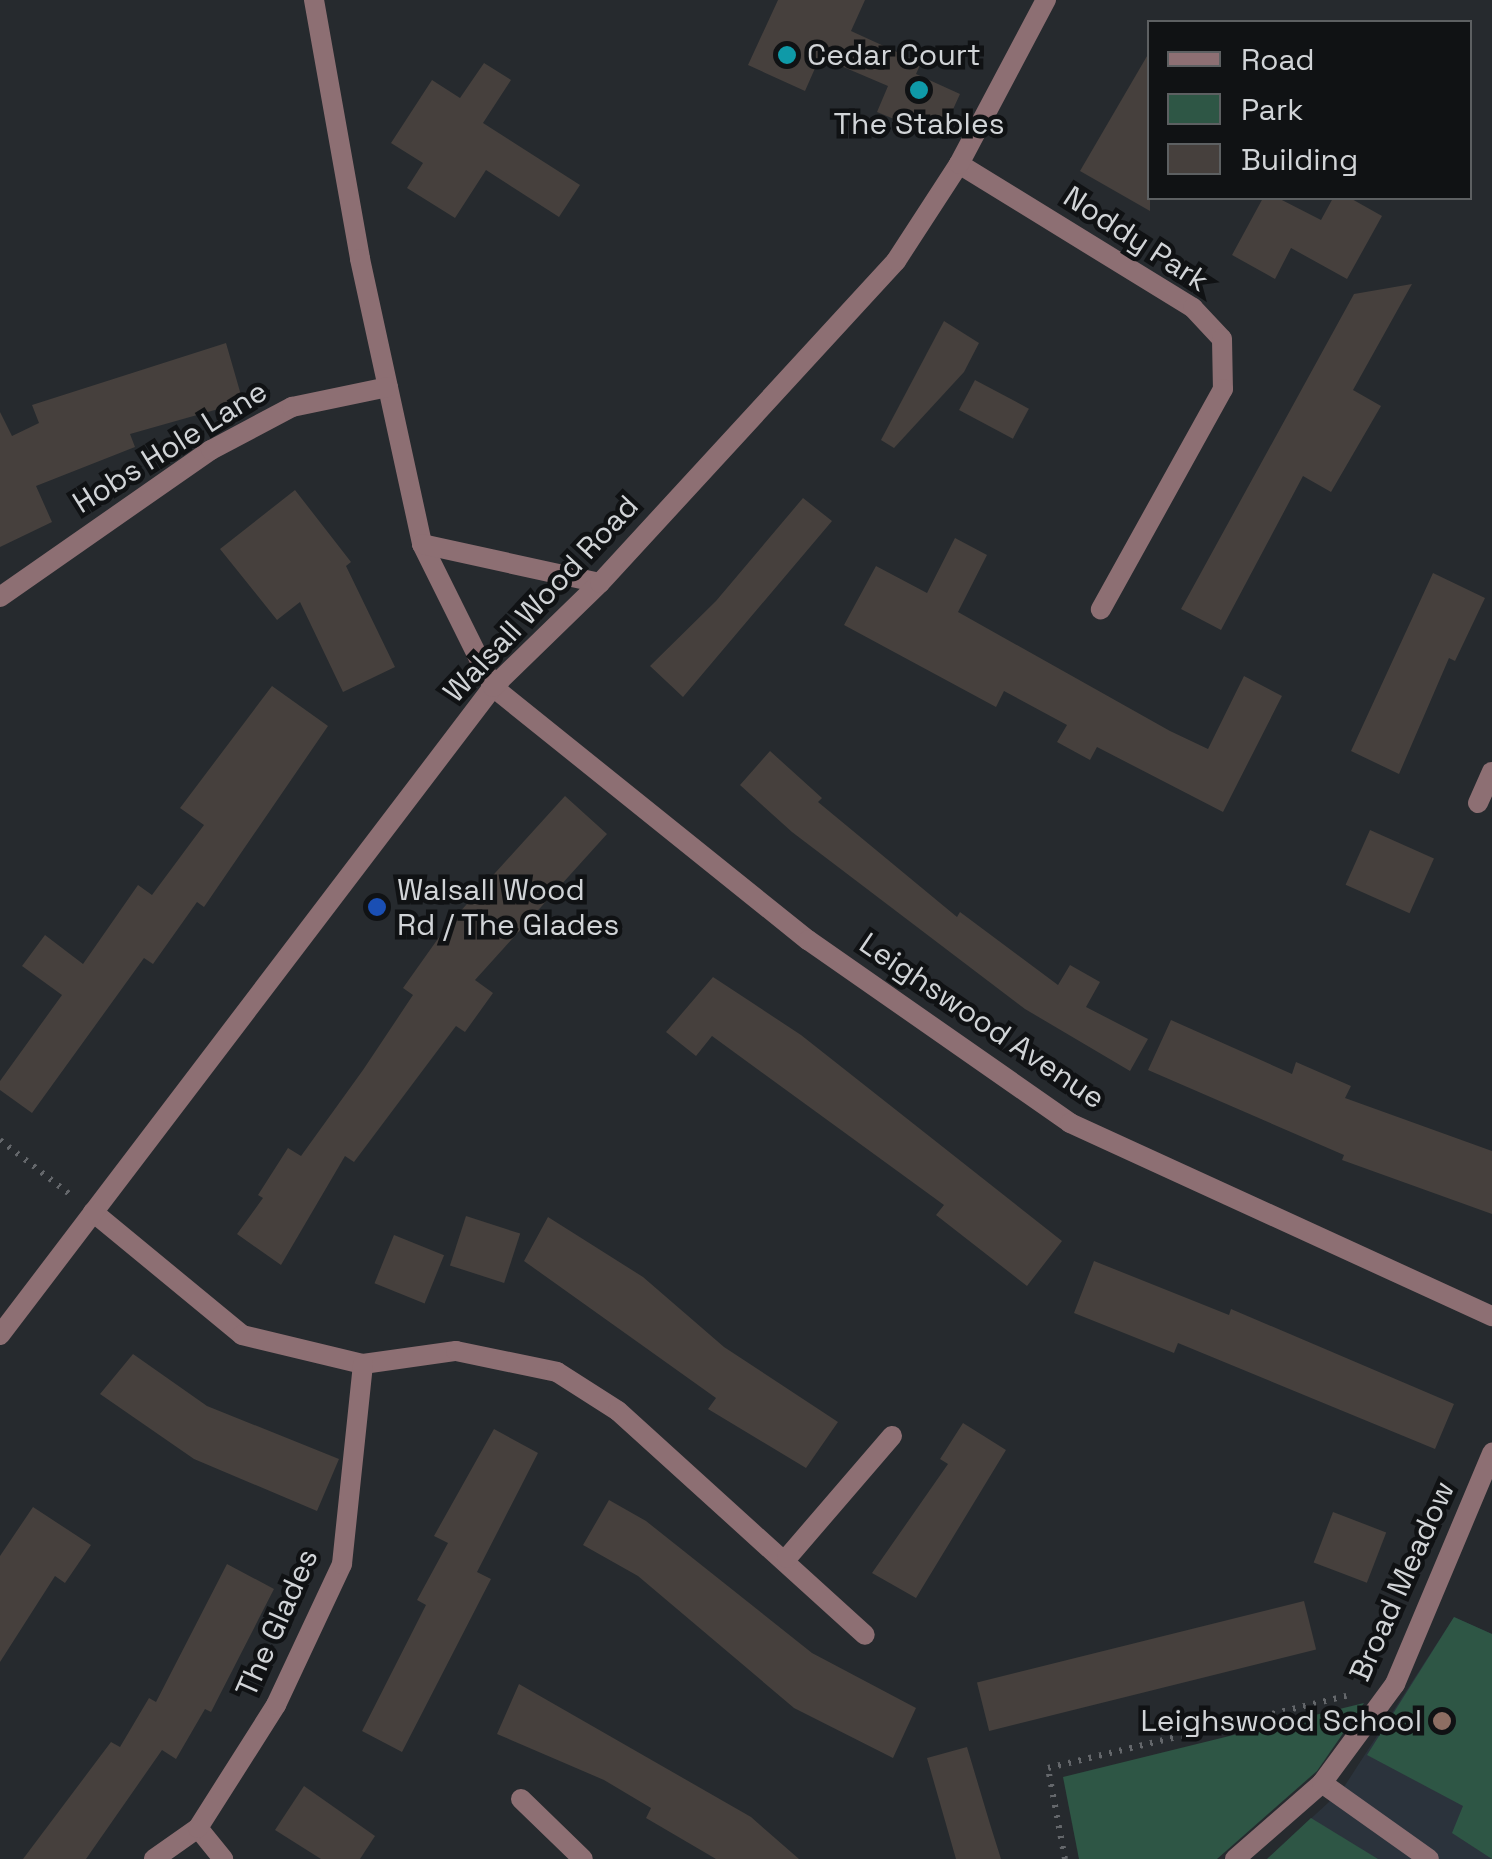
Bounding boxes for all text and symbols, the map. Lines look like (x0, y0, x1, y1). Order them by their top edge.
legend (1147, 20, 1472, 200)
place label: Cedar Court (807, 37, 981, 73)
text: Road (1241, 40, 1315, 79)
marker: Cedar Court (776, 44, 798, 66)
marker: The Stables (908, 79, 930, 101)
text: Park (1241, 90, 1303, 129)
place label: The Stables (833, 106, 1005, 142)
text: Building (1241, 140, 1358, 179)
street label: Noddy Park (1057, 179, 1215, 299)
street label: Hobs Hole Lane (66, 373, 274, 521)
street label: Walsall Wood Road (436, 488, 646, 710)
place label: Walsall Wood Rd / The Glades (397, 872, 620, 942)
marker: Walsall Wood Rd / The Glades (366, 896, 388, 918)
street label: Leighswood Avenue (852, 925, 1112, 1117)
street label: Broad Meadow (1342, 1475, 1462, 1687)
street label: The Glades (228, 1543, 326, 1703)
place label: Leighswood School (1140, 1703, 1422, 1739)
marker: Leighswood School (1431, 1710, 1453, 1732)

